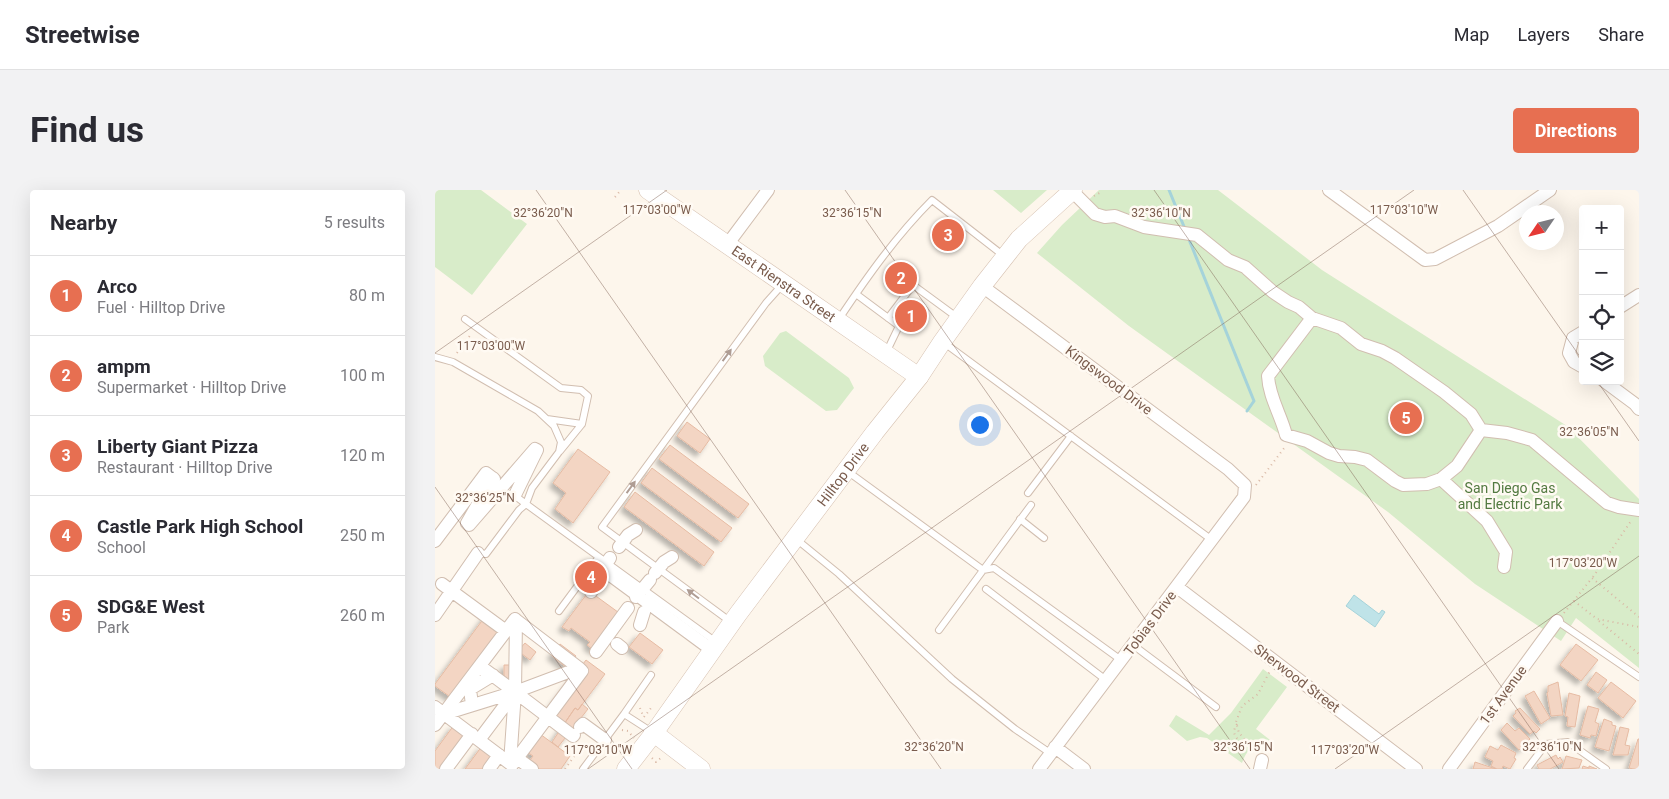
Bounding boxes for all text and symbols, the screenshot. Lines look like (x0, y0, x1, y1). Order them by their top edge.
text: Streetwise (25, 21, 140, 49)
text: Map (1454, 24, 1489, 45)
text: Layers (1517, 24, 1570, 45)
text: Share (1598, 24, 1644, 45)
button: Directions (1513, 108, 1639, 153)
text: Find us (30, 110, 144, 151)
text: 117°03'00"W (623, 203, 691, 217)
text: 117°03'10"W (1370, 203, 1438, 217)
north arrow (1519, 205, 1564, 250)
map controls (1579, 205, 1624, 385)
button: + (1579, 205, 1624, 250)
text: 32°36'20"N (513, 206, 573, 220)
text: 32°36'15"N (822, 206, 882, 220)
text: 32°36'10"N (1131, 206, 1191, 220)
text: Nearby (50, 211, 117, 235)
text: 5 results (324, 213, 385, 232)
pin: 3 (932, 216, 964, 254)
street label: East Rienstra Street (729, 242, 839, 325)
button: − (1579, 250, 1624, 295)
pin: 2 (885, 259, 917, 297)
text: Arco (97, 275, 137, 298)
text: 1 (61, 286, 71, 305)
text: 80 m (349, 286, 385, 305)
button: locate (1579, 295, 1624, 340)
pin: 1 (895, 297, 927, 335)
text: Fuel · Hilltop Drive (97, 298, 225, 317)
text: 117°03'00"W (457, 339, 525, 353)
button: layers (1579, 340, 1624, 385)
street label: Kingswood Drive (1063, 342, 1155, 418)
one-way arrow (722, 349, 733, 362)
text: ampm (97, 355, 151, 378)
text: 2 (61, 366, 71, 385)
text: 100 m (340, 366, 385, 385)
text: Supermarket · Hilltop Drive (97, 378, 286, 397)
pin: 5 (1390, 399, 1422, 437)
your location (967, 412, 993, 438)
text: 32°36'05"N (1559, 425, 1619, 439)
text: Liberty Giant Pizza (97, 435, 258, 458)
street label: Hilltop Drive (814, 439, 872, 509)
text: 3 (61, 446, 71, 465)
text: 120 m (340, 446, 385, 465)
text: Restaurant · Hilltop Drive (97, 458, 273, 477)
one-way arrow (626, 480, 636, 493)
park label: San Diego Gas and Electric Park (1458, 480, 1563, 512)
text: 32°36'25"N (455, 491, 515, 505)
text: Castle Park High School (97, 515, 303, 538)
text: 4 (61, 526, 71, 545)
text: 250 m (340, 526, 385, 545)
text: School (97, 538, 146, 557)
text: 117°03'20"W (1549, 556, 1617, 570)
pin: 4 (575, 558, 607, 596)
street label: Tobias Drive (1121, 588, 1179, 658)
one-way arrow (686, 589, 700, 599)
text: SDG&E West (97, 595, 205, 618)
text: 5 (61, 606, 71, 625)
text: 260 m (340, 606, 385, 625)
text: Park (97, 618, 129, 637)
street label: Sherwood Street (1251, 641, 1343, 716)
street label: 1st Avenue (1476, 662, 1530, 728)
text: 32°36'20"N (904, 740, 964, 754)
text: 32°36'15"N (1213, 740, 1273, 754)
text: 32°36'10"N (1522, 740, 1582, 754)
text: 117°03'10"W (564, 743, 632, 757)
text: 117°03'20"W (1311, 743, 1379, 757)

